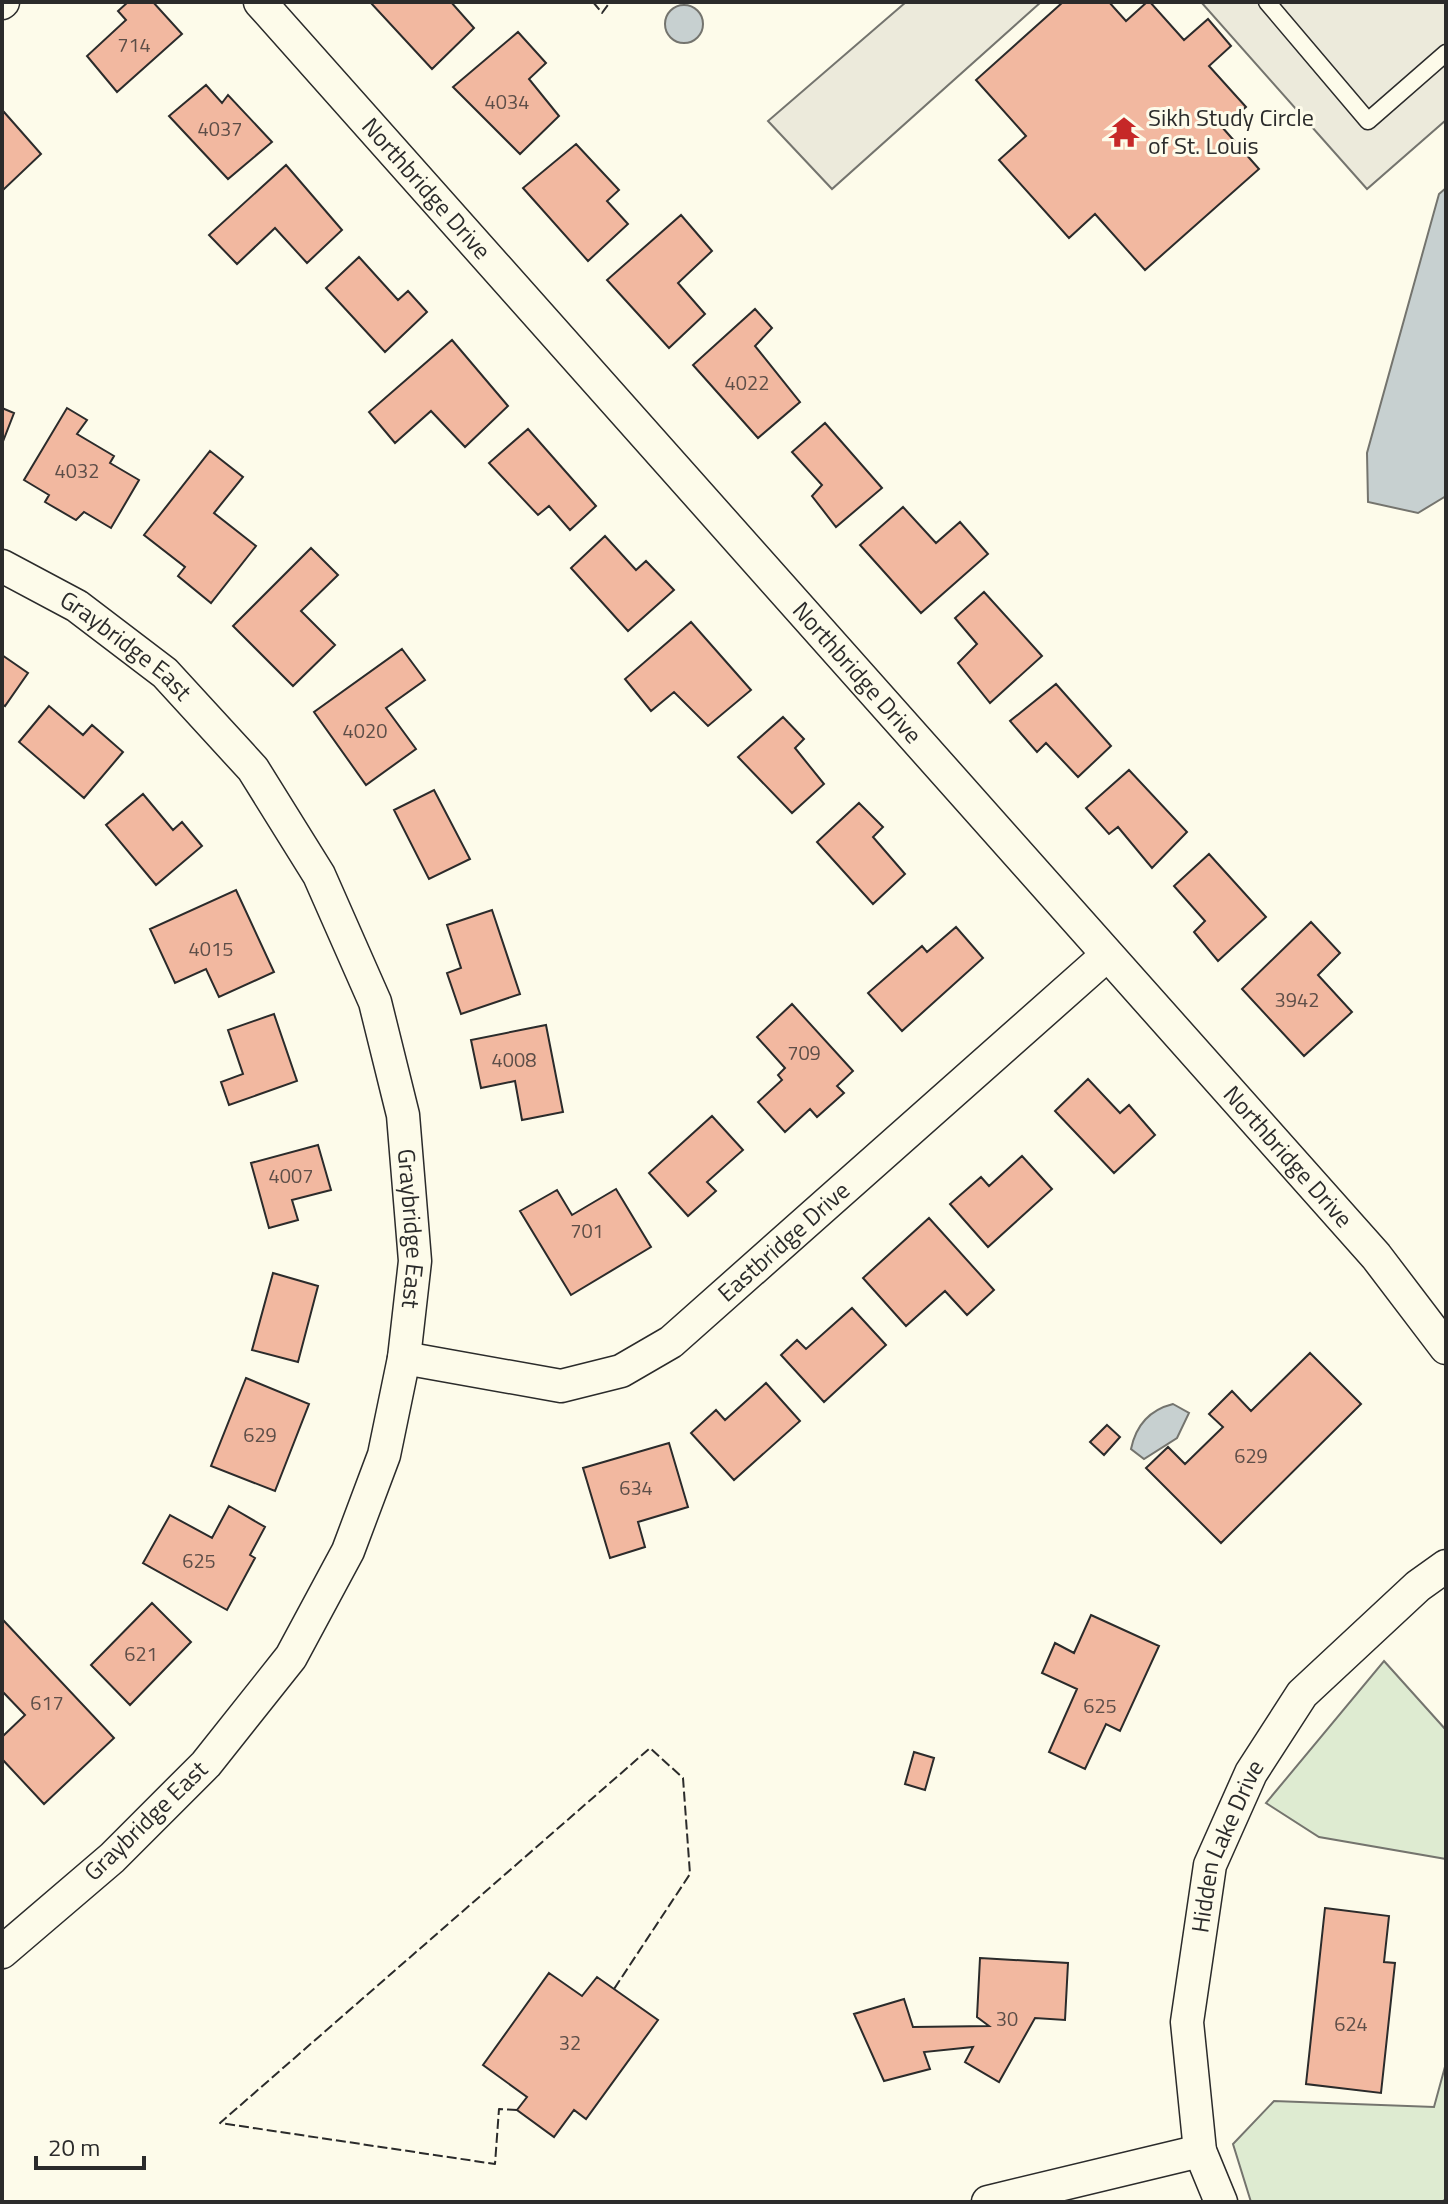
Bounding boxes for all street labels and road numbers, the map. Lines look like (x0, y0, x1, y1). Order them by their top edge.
street label: Northbridge Drive (354, 109, 500, 267)
street label: Graybridge East (54, 581, 201, 709)
street label: Northbridge Drive (785, 593, 931, 751)
street label: Northbridge Drive (1215, 1077, 1362, 1235)
street label: Graybridge East (389, 1147, 434, 1311)
street label: Eastbridge Drive (709, 1173, 857, 1310)
street label: Graybridge East (75, 1751, 216, 1889)
street label: Hidden Lake Drive (1181, 1752, 1272, 1935)

